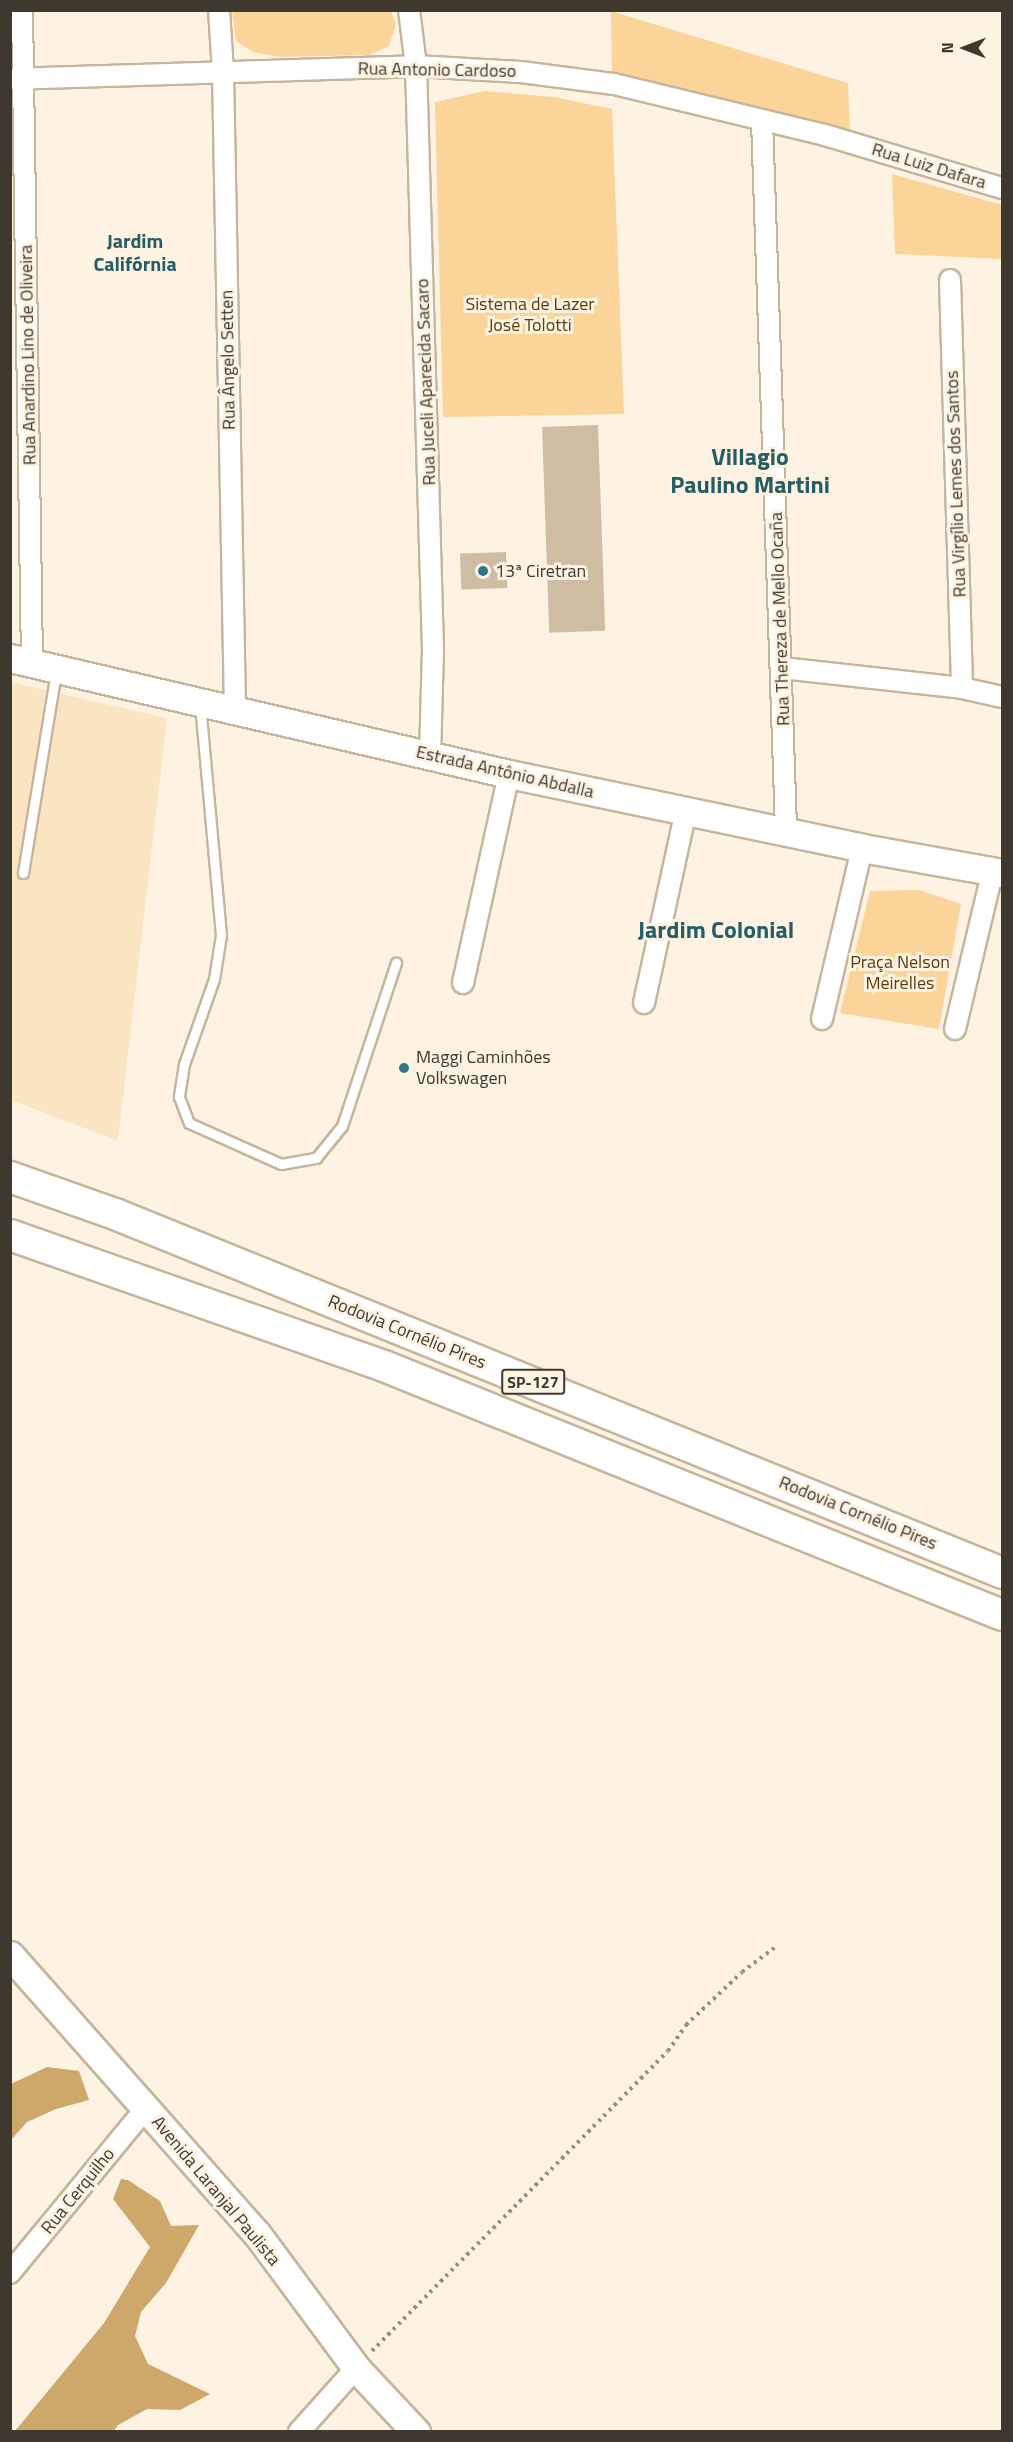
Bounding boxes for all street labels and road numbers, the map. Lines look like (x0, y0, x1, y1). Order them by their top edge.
street label: Rua Antonio Cardoso (358, 58, 516, 82)
street label: Rua Luiz Dafara (869, 138, 989, 194)
street label: Rua Anardino Lino de Oliveira (15, 245, 41, 465)
street label: Rua Juceli Aparecida Sacaro (412, 278, 440, 486)
street label: Rua Ângelo Setten (216, 290, 240, 430)
street label: Rua Virgílio Lemes dos Santos (941, 370, 971, 598)
street label: Rua Thereza de Mello Ocaña (765, 512, 795, 726)
street label: Estrada Antônio Abdalla (414, 741, 596, 803)
street label: Rodovia Cornélio Pires (325, 1290, 489, 1374)
road number: SP-127 (500, 1369, 566, 1395)
street label: Rodovia Cornélio Pires (776, 1471, 940, 1555)
street label: Avenida Laranjal Paulista (147, 2112, 285, 2270)
street label: Rua Cerquilho (37, 2144, 119, 2238)

